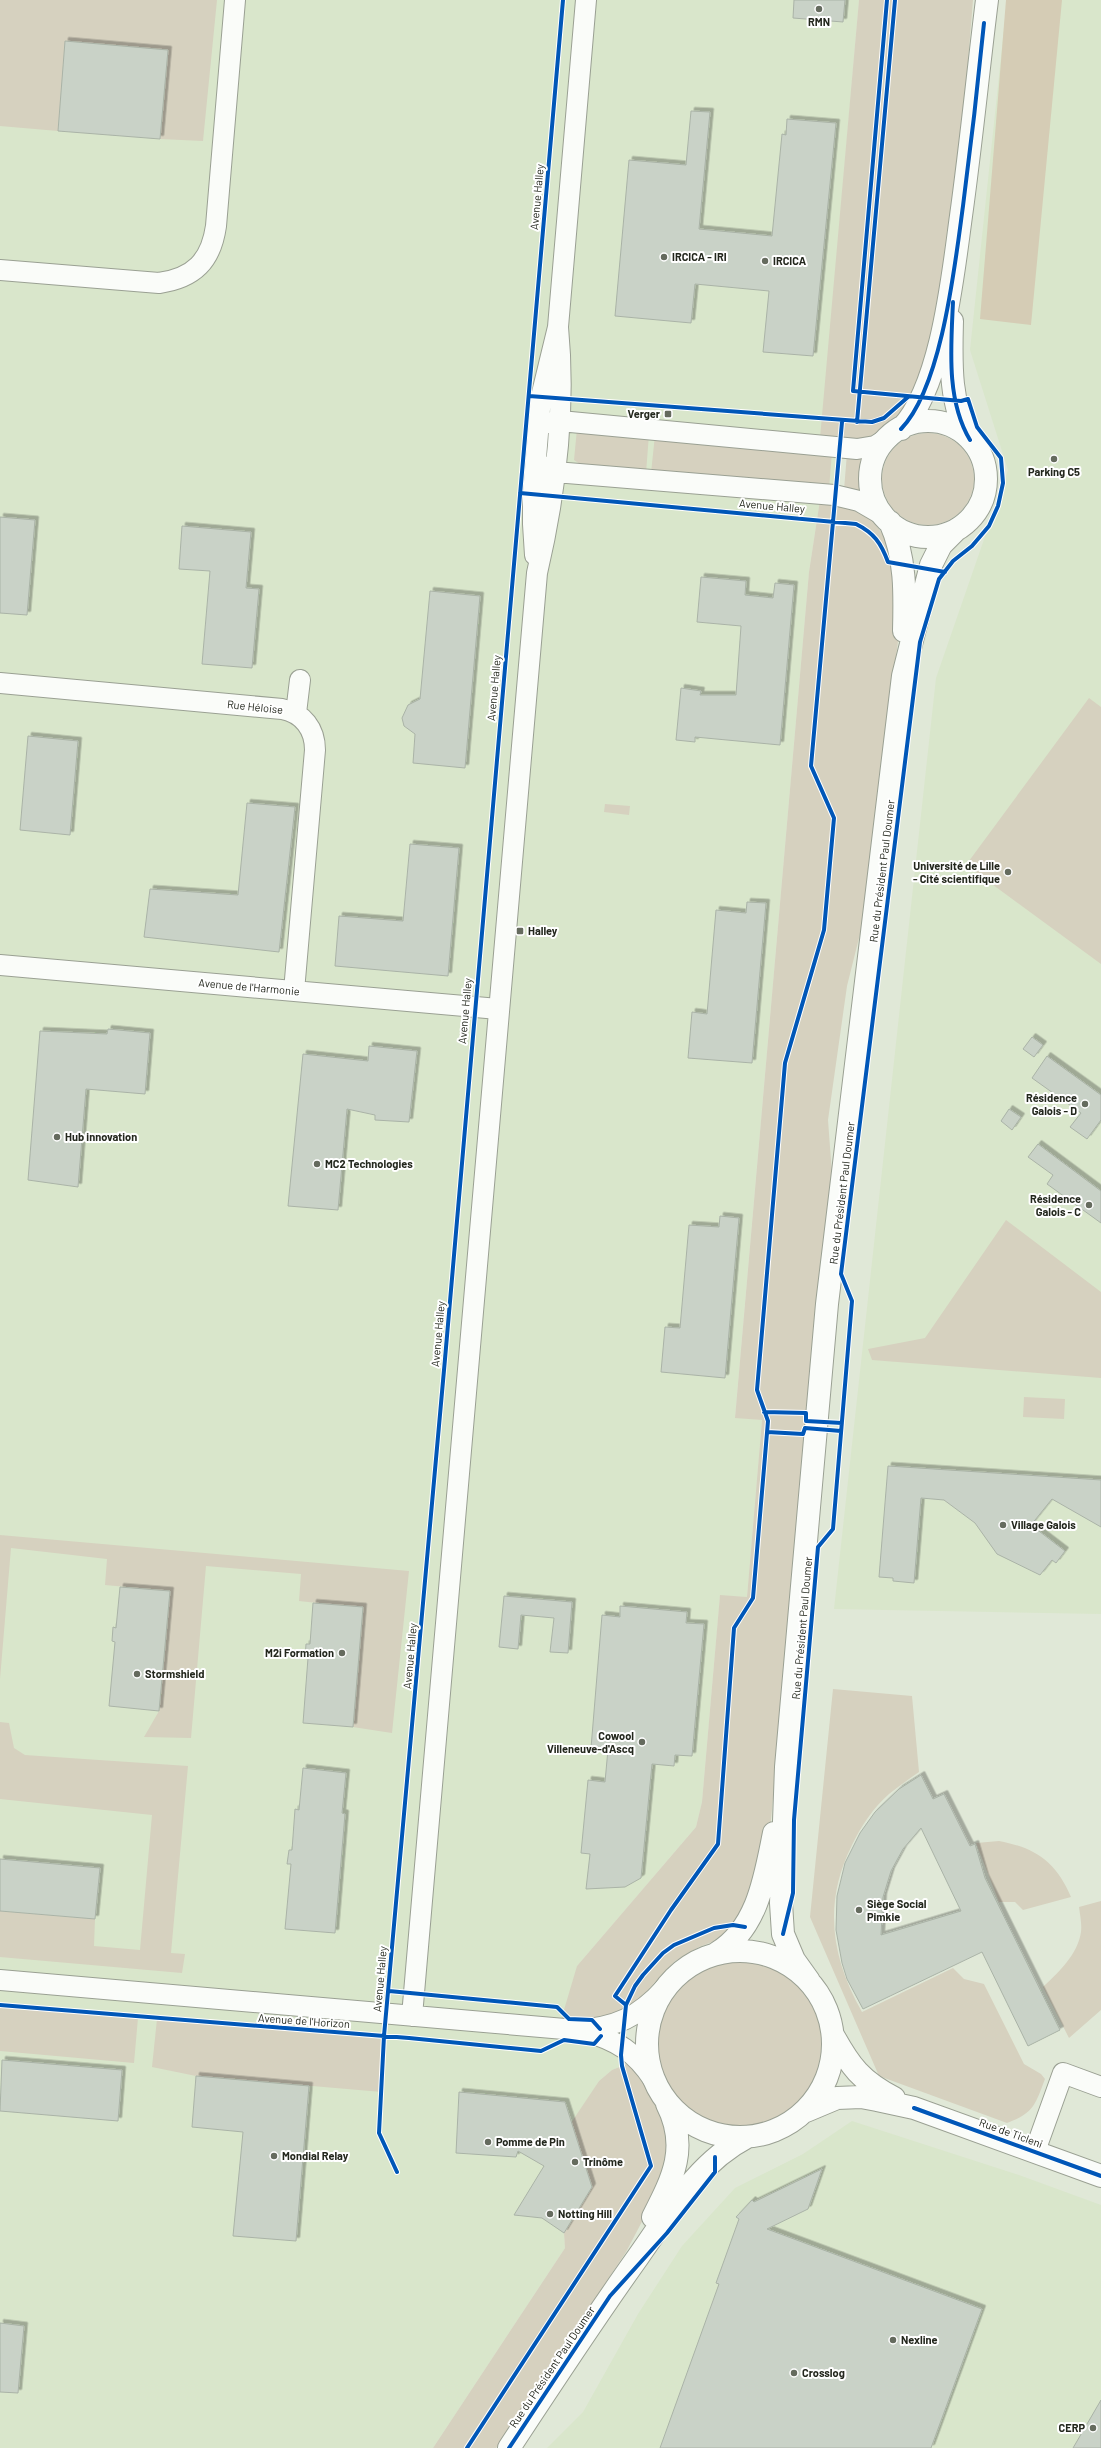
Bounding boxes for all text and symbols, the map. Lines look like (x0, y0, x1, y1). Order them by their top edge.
marker: RMN (814, 4, 824, 14)
place label: RMN (808, 15, 830, 28)
street label: Avenue Halley (527, 164, 546, 230)
place label: IRCICA - IRI (672, 250, 727, 263)
marker: IRCICA - IRI (659, 252, 669, 262)
place label: IRCICA (773, 254, 807, 267)
marker: IRCICA (760, 256, 770, 266)
place label: Verger (628, 407, 661, 420)
marker: Verger (663, 409, 673, 419)
marker: Parking C5 (1049, 454, 1059, 464)
place label: Parking C5 (1028, 465, 1080, 478)
street label: Avenue Halley (739, 496, 805, 515)
street label: Avenue Halley (484, 655, 503, 721)
street label: Rue Héloise (226, 697, 284, 716)
street label: Rue du Président Paul Doumer (866, 799, 897, 943)
place label: Université de Lille ‐ Cité scientifique (913, 859, 1000, 885)
marker: Université de Lille ‐ Cité scientifique (1003, 867, 1013, 877)
place label: Halley (528, 924, 558, 937)
marker: Halley (515, 926, 525, 936)
street label: Avenue de l'Harmonie (198, 976, 300, 997)
street label: Avenue Halley (455, 978, 474, 1044)
place label: Résidence Galois - D (1026, 1091, 1077, 1117)
marker: Résidence Galois - D (1080, 1099, 1090, 1109)
street label: Rue du Président Paul Doumer (826, 1121, 857, 1265)
place label: Hub innovation (65, 1130, 137, 1143)
marker: Hub innovation (52, 1132, 62, 1142)
place label: MC2 Technologies (325, 1157, 413, 1170)
marker: MC2 Technologies (312, 1159, 322, 1169)
place label: Résidence Galois - C (1030, 1192, 1081, 1218)
marker: Résidence Galois - C (1084, 1200, 1094, 1210)
street label: Avenue Halley (428, 1301, 447, 1367)
place label: Village Galois (1011, 1518, 1076, 1531)
marker: Village Galois (998, 1520, 1008, 1530)
street label: Rue du Président Paul Doumer (789, 1556, 814, 1700)
street label: Avenue Halley (400, 1623, 419, 1689)
place label: M2i Formation (265, 1646, 334, 1659)
marker: M2i Formation (337, 1648, 347, 1658)
place label: Stormshield (145, 1667, 204, 1680)
marker: Stormshield (132, 1669, 142, 1679)
place label: Cowool Villeneuve-d'Ascq (547, 1729, 634, 1755)
marker: Cowool Villeneuve-d'Ascq (637, 1737, 647, 1747)
place label: Siège Social Pimkie (867, 1897, 927, 1923)
marker: Siège Social Pimkie (854, 1905, 864, 1915)
street label: Avenue Halley (370, 1946, 389, 2012)
street label: Avenue de l'Horizon (258, 2011, 350, 2030)
street label: Rue de Ticleni (978, 2115, 1045, 2150)
place label: Pomme de Pin (496, 2135, 565, 2148)
marker: Pomme de Pin (483, 2137, 493, 2147)
place label: Mondial Relay (282, 2149, 349, 2162)
marker: Mondial Relay (269, 2151, 279, 2161)
place label: Trinôme (583, 2155, 623, 2168)
marker: Trinôme (570, 2157, 580, 2167)
place label: Notting Hill (558, 2207, 612, 2220)
marker: Notting Hill (545, 2209, 555, 2219)
street label: Rue du Président Paul Doumer (506, 2304, 597, 2430)
place label: Nexline (901, 2333, 937, 2346)
marker: Nexline (888, 2335, 898, 2345)
place label: Crosslog (802, 2366, 845, 2379)
marker: Crosslog (789, 2368, 799, 2378)
place label: CERP (1059, 2421, 1085, 2434)
marker: CERP (1088, 2423, 1098, 2433)

